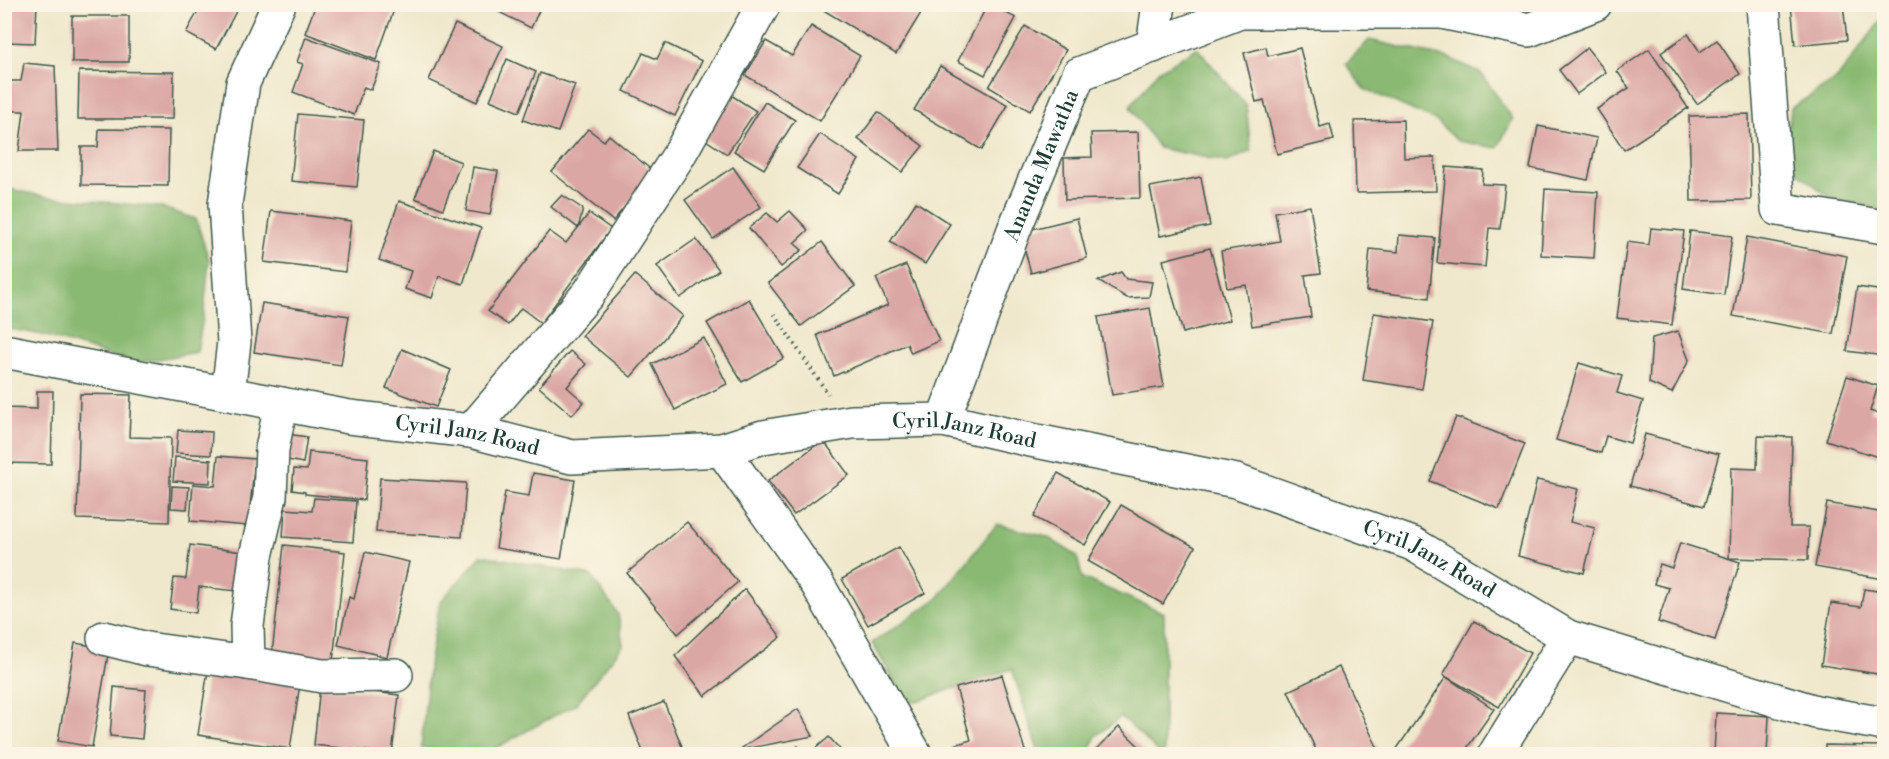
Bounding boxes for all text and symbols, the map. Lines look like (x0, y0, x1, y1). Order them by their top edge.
street label: Ananda Mawatha (999, 85, 1085, 246)
street label: Cyril Janz Road (892, 408, 1038, 455)
street label: Cyril Janz Road (394, 410, 542, 462)
street label: Cyril Janz Road (1359, 515, 1500, 605)

